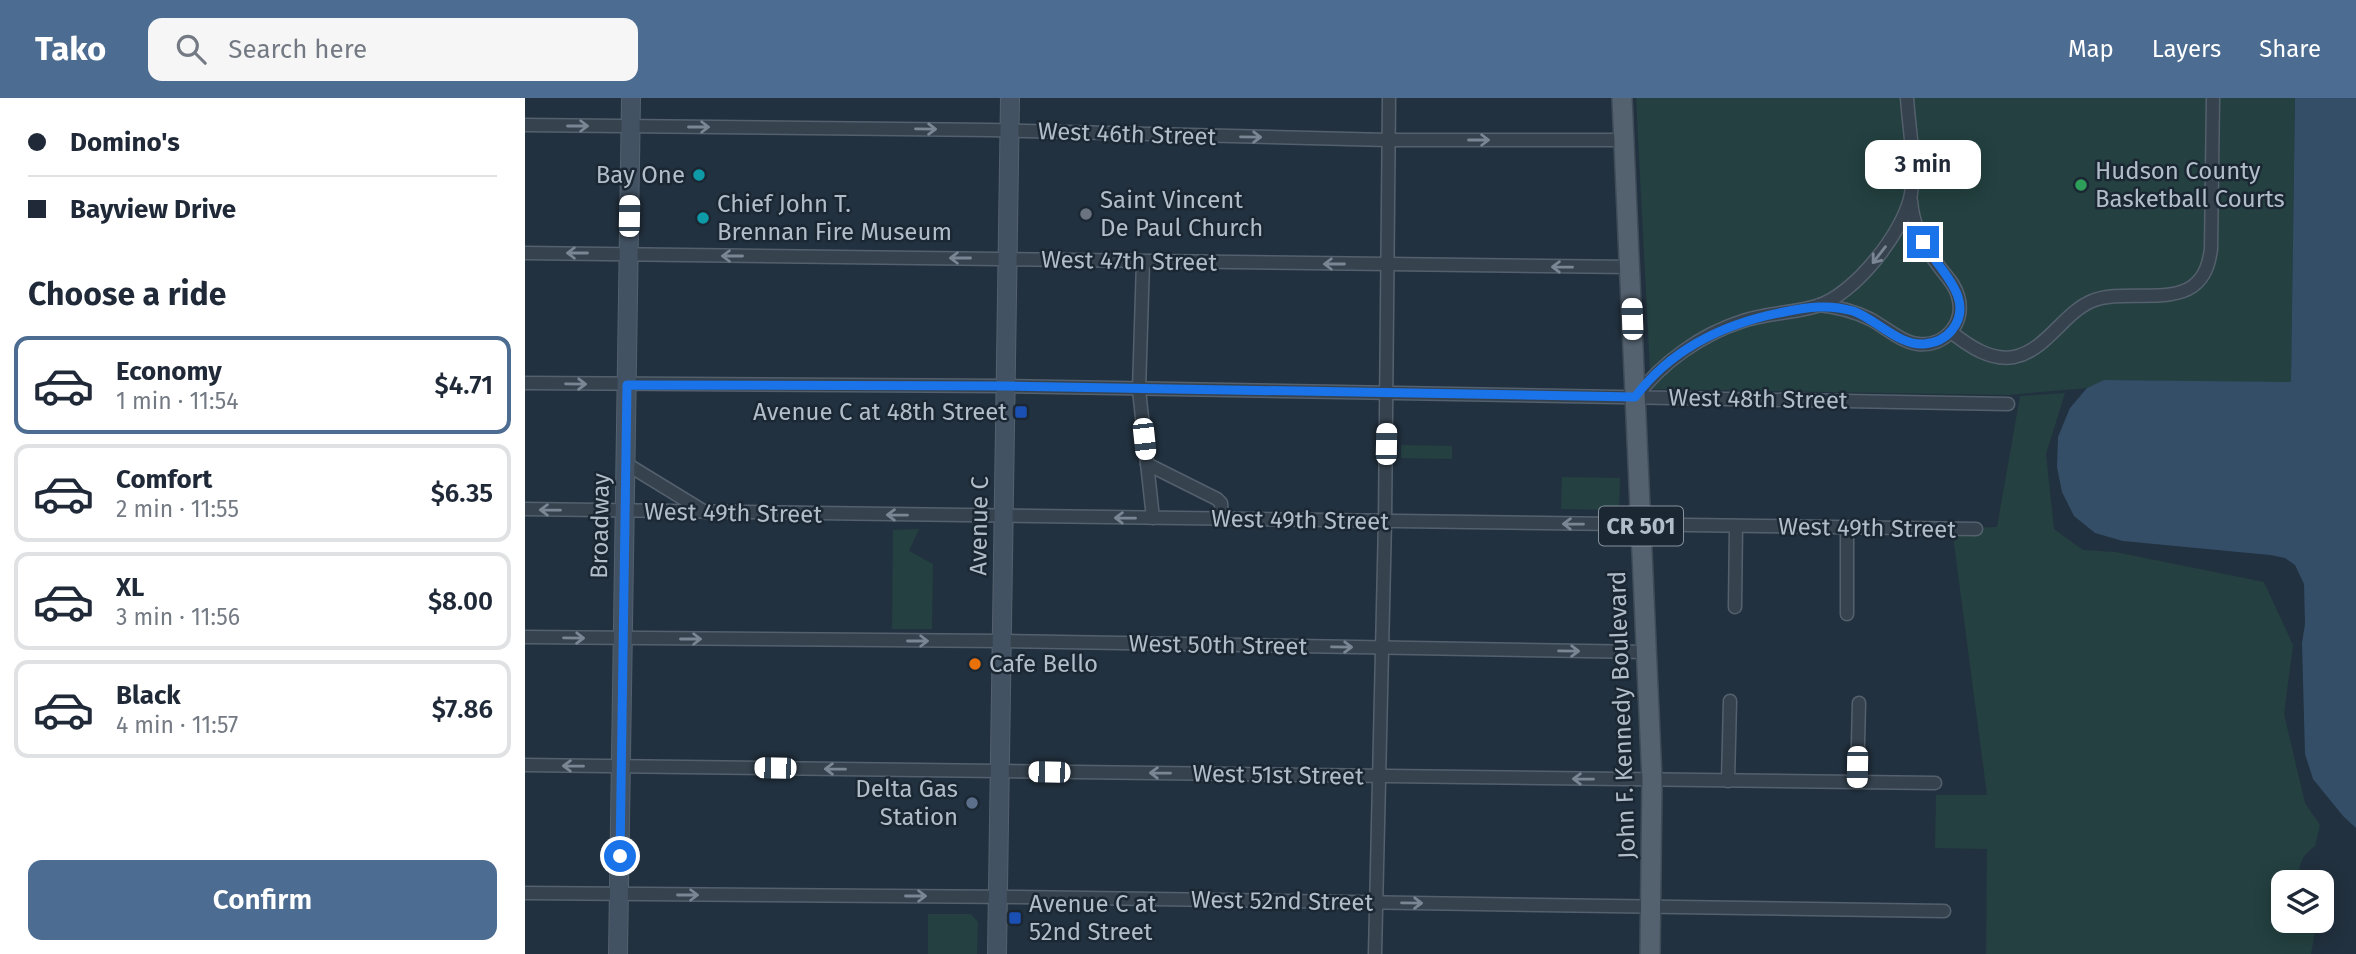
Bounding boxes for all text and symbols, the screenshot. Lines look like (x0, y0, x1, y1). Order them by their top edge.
search box (148, 18, 638, 81)
text: Tako (35, 29, 106, 69)
icon: search (172, 30, 210, 68)
text: Search here (228, 34, 367, 65)
text: Map (2068, 35, 2114, 63)
text: Layers (2152, 35, 2221, 63)
text: Share (2259, 35, 2321, 63)
street label: West 46th Street (1037, 117, 1217, 151)
one-way arrow (566, 119, 589, 132)
one-way arrow (687, 120, 710, 133)
one-way arrow (914, 122, 937, 136)
text: Domino's (70, 127, 180, 158)
one-way arrow (1240, 131, 1263, 144)
one-way arrow (1467, 133, 1490, 147)
callout: 3 min (1865, 141, 1981, 190)
text: 3 min (1895, 150, 1951, 178)
place label: Hudson County Basketball Courts (2095, 157, 2285, 213)
place label: Bay One (596, 161, 685, 189)
marker: Bay One (691, 167, 707, 183)
marker: Hudson County Basketball Courts (2073, 177, 2089, 193)
place label: Saint Vincent De Paul Church (1100, 186, 1263, 242)
place label: Chief John T. Brennan Fire Museum (717, 190, 952, 246)
text: Bayview Drive (70, 194, 236, 225)
car (619, 195, 640, 237)
marker: Saint Vincent De Paul Church (1078, 206, 1094, 222)
marker: Chief John T. Brennan Fire Museum (695, 210, 711, 226)
route end (1907, 226, 1939, 258)
street label: West 47th Street (1041, 245, 1218, 277)
one-way arrow (1871, 245, 1886, 264)
one-way arrow (565, 246, 588, 260)
one-way arrow (721, 249, 744, 263)
one-way arrow (949, 251, 972, 265)
one-way arrow (1323, 257, 1346, 271)
one-way arrow (1551, 260, 1574, 273)
text: Choose a ride (28, 275, 226, 313)
car (1621, 298, 1644, 340)
icon: car (32, 354, 95, 417)
text: Economy (116, 356, 222, 387)
text: $4.71 (435, 370, 493, 401)
one-way arrow (564, 377, 587, 391)
street label: West 48th Street (1668, 383, 1848, 415)
text: 1 min · 11:54 (116, 387, 238, 415)
place label: Avenue C at 48th Street (753, 398, 1007, 426)
marker: Avenue C at 48th Street (1013, 404, 1029, 420)
car (1132, 417, 1157, 461)
car (1376, 423, 1397, 465)
icon: car (32, 462, 95, 525)
text: Comfort (116, 464, 212, 495)
street label: Broadway (585, 473, 615, 579)
street label: Avenue C (964, 476, 994, 576)
text: $6.35 (431, 478, 493, 509)
text: 2 min · 11:55 (116, 495, 239, 523)
street label: West 49th Street (644, 497, 823, 529)
one-way arrow (539, 503, 562, 517)
street label: West 49th Street (1211, 504, 1390, 536)
road number: CR 501 (1599, 506, 1683, 546)
one-way arrow (886, 508, 909, 522)
one-way arrow (1113, 511, 1136, 525)
street label: West 49th Street (1778, 512, 1957, 544)
one-way arrow (1561, 517, 1584, 531)
icon: car (32, 570, 95, 633)
street label: John F. Kennedy Boulevard (1603, 570, 1641, 860)
text: XL (116, 572, 144, 603)
text: $8.00 (428, 586, 493, 617)
text: 3 min · 11:56 (116, 603, 240, 631)
street label: West 50th Street (1129, 629, 1308, 661)
one-way arrow (562, 631, 585, 645)
one-way arrow (679, 632, 702, 646)
one-way arrow (907, 634, 930, 648)
one-way arrow (1330, 640, 1353, 653)
one-way arrow (1557, 644, 1580, 658)
place label: Cafe Bello (989, 650, 1098, 678)
marker: Cafe Bello (967, 656, 983, 672)
icon: car (32, 678, 95, 741)
text: Black (116, 680, 181, 711)
text: $7.86 (432, 694, 493, 725)
text: 4 min · 11:57 (116, 711, 238, 739)
car (1847, 746, 1868, 788)
car (754, 757, 797, 779)
one-way arrow (562, 759, 585, 773)
street label: West 51st Street (1192, 760, 1364, 790)
car (1028, 761, 1071, 783)
one-way arrow (823, 762, 846, 775)
one-way arrow (1149, 766, 1172, 780)
one-way arrow (1572, 772, 1595, 786)
place label: Delta Gas Station (855, 775, 958, 831)
marker: Delta Gas Station (964, 795, 980, 811)
route start (604, 840, 636, 872)
button: Confirm (28, 860, 497, 940)
map controls (2271, 870, 2334, 933)
button: layers (2271, 870, 2334, 933)
street label: West 52nd Street (1191, 885, 1374, 917)
one-way arrow (676, 888, 699, 902)
one-way arrow (904, 889, 927, 903)
place label: Avenue C at 52nd Street (1029, 890, 1157, 946)
one-way arrow (1401, 896, 1424, 910)
marker: Avenue C at 52nd Street (1007, 910, 1023, 926)

